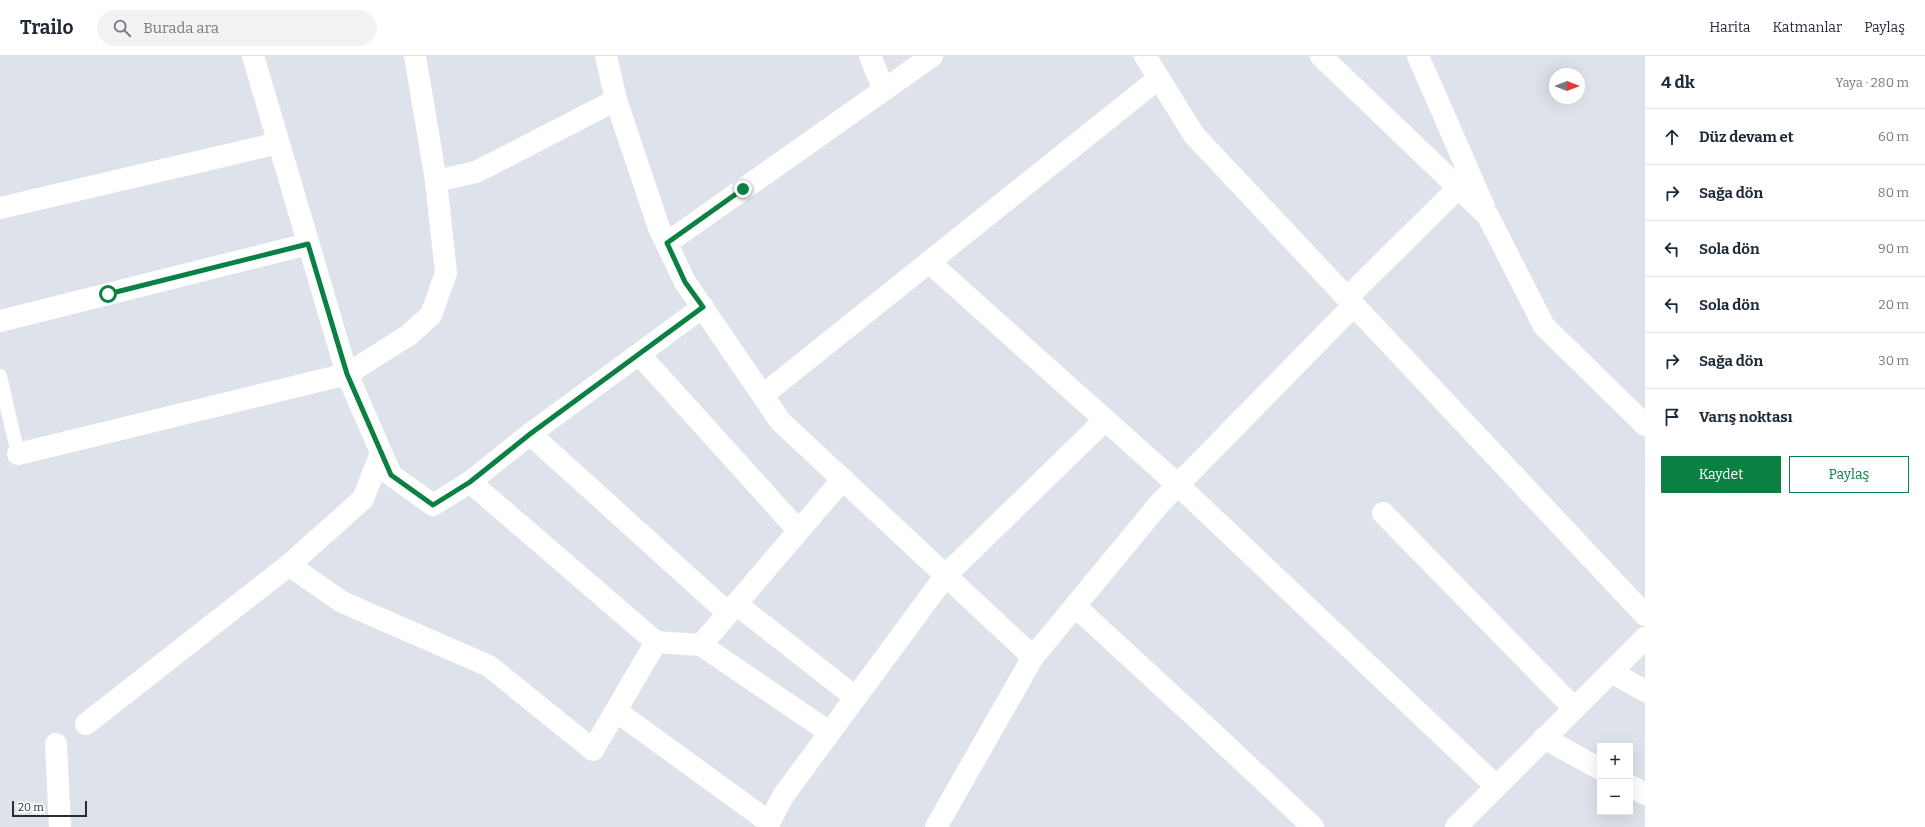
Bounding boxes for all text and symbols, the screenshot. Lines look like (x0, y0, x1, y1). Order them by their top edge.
search box (97, 10, 377, 46)
text: Trailo (20, 16, 73, 39)
icon: search (111, 17, 133, 39)
text: Burada ara (143, 19, 219, 37)
text: Harita (1709, 19, 1751, 36)
text: Katmanlar (1773, 19, 1842, 36)
text: Paylaş (1864, 19, 1905, 36)
north arrow (1549, 68, 1585, 104)
text: 4 dk (1661, 72, 1695, 93)
text: Yaya · 280 m (1835, 75, 1909, 90)
icon: ahead (1661, 126, 1683, 148)
text: Düz devam et (1699, 128, 1794, 146)
text: 60 m (1878, 129, 1909, 144)
route end (734, 180, 752, 198)
icon: right (1661, 182, 1683, 204)
text: Sağa dön (1699, 184, 1763, 202)
text: 80 m (1878, 185, 1909, 200)
icon: left (1661, 238, 1683, 260)
text: Sola dön (1699, 240, 1760, 258)
text: 90 m (1878, 241, 1909, 256)
route start (99, 285, 117, 303)
icon: left (1661, 294, 1683, 316)
text: Sola dön (1699, 296, 1760, 314)
text: 20 m (1879, 297, 1909, 312)
icon: right (1661, 350, 1683, 372)
text: Sağa dön (1699, 352, 1763, 370)
text: 30 m (1878, 353, 1909, 368)
icon: arrive (1661, 406, 1683, 428)
text: Varış noktası (1699, 408, 1792, 426)
button: Kaydet (1661, 456, 1781, 493)
button: Paylaş (1789, 456, 1909, 493)
map controls (1597, 743, 1633, 815)
button: + (1597, 743, 1633, 779)
button: − (1597, 779, 1633, 815)
scale bar (12, 799, 87, 818)
text: 20 m (18, 801, 44, 814)

